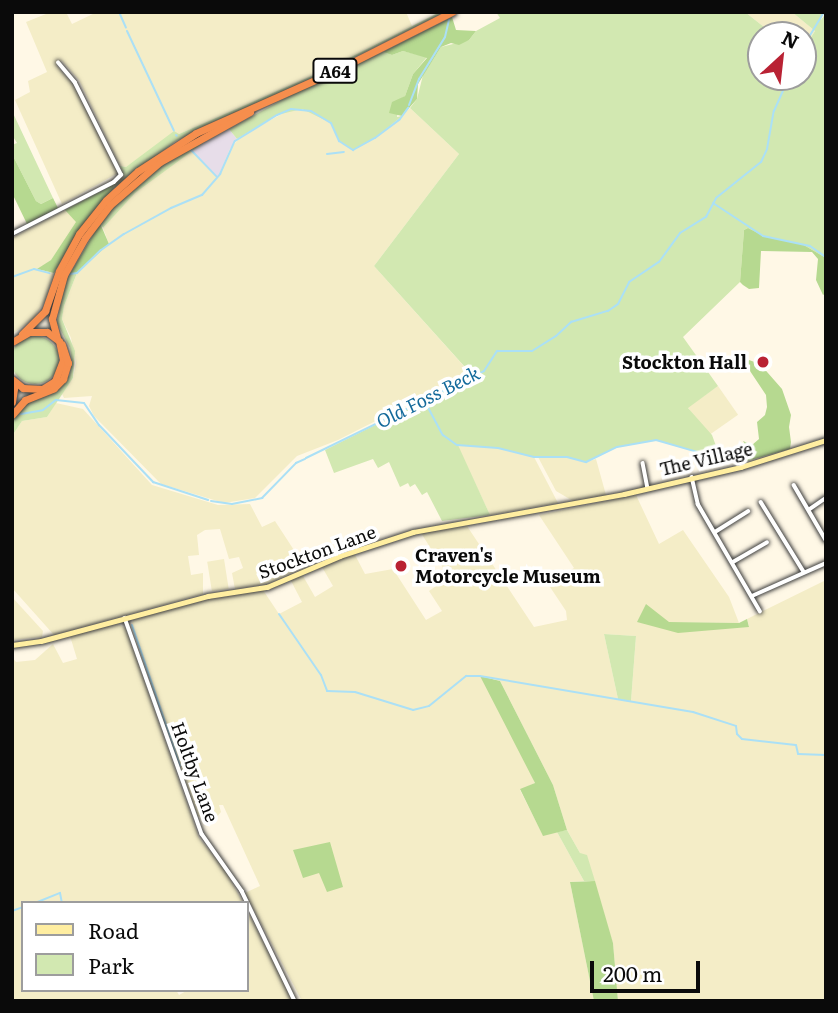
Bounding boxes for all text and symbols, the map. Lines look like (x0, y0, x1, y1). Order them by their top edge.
north arrow (747, 21, 817, 91)
text: N (777, 23, 804, 55)
road number: A64 (312, 58, 358, 83)
place label: Stockton Hall (622, 351, 747, 373)
marker: Stockton Hall (753, 352, 773, 372)
water label: Old Foss Beck (372, 361, 484, 433)
street label: The Village (657, 438, 755, 480)
street label: Stockton Lane (255, 521, 379, 583)
place label: Craven's Motorcycle Museum (415, 545, 601, 588)
marker: Craven's Motorcycle Museum (393, 558, 409, 574)
street label: Holtby Lane (167, 719, 223, 825)
legend (21, 901, 248, 992)
text: Road (88, 914, 139, 945)
scale bar (593, 946, 703, 990)
text: Park (88, 949, 134, 980)
text: 200 m (603, 957, 663, 988)

